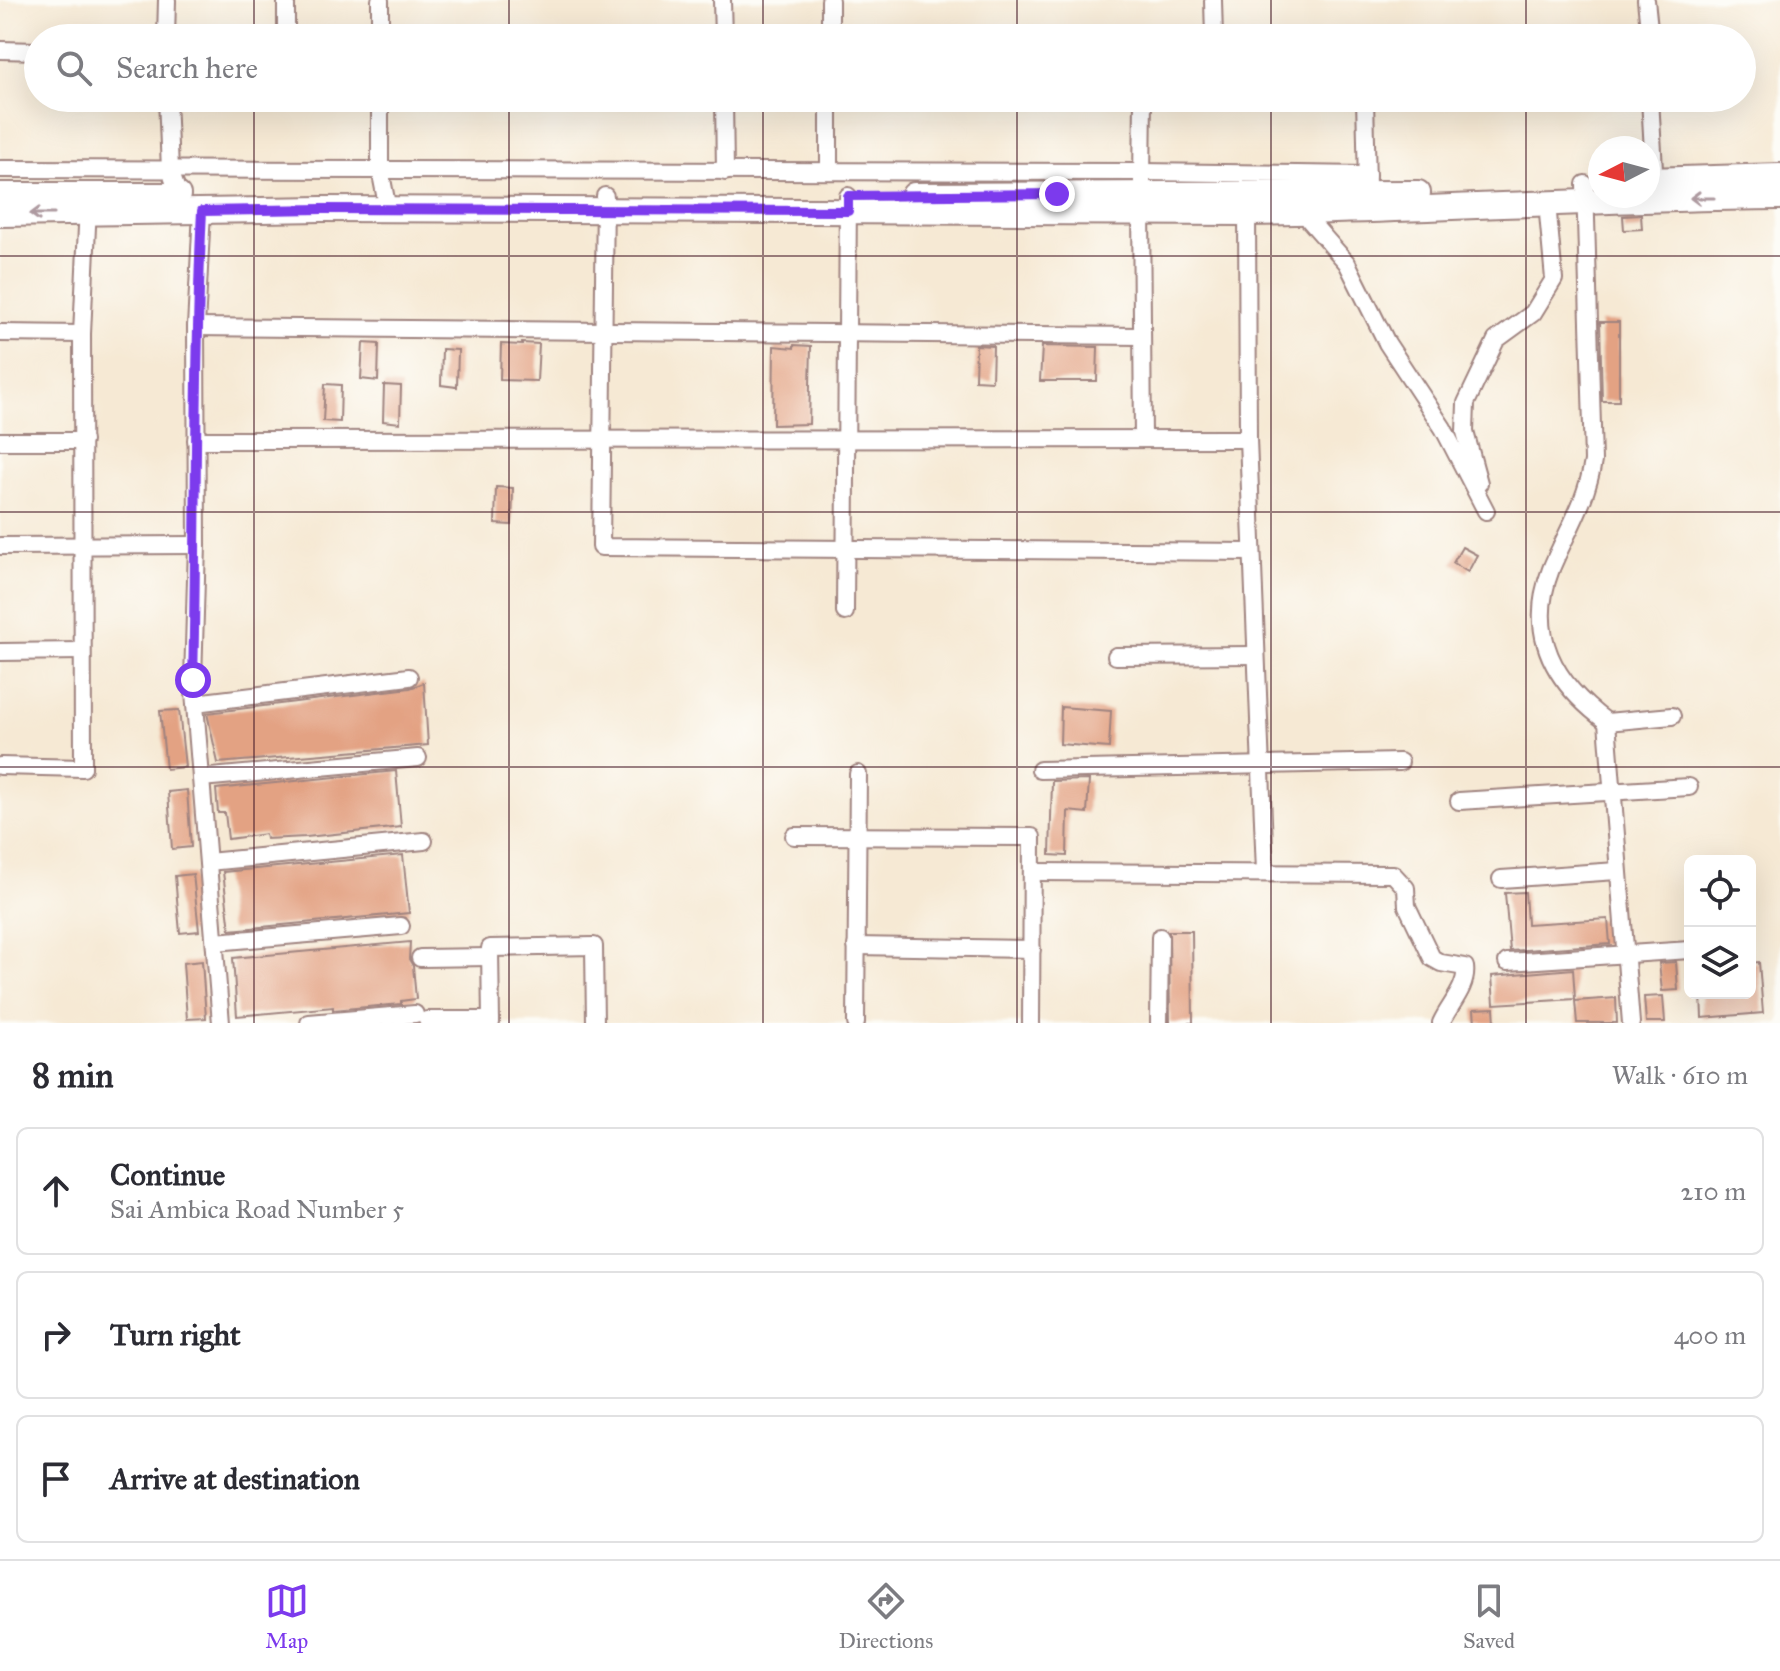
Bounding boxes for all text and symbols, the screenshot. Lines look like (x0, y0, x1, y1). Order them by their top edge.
search box (24, 24, 1756, 112)
icon: search (52, 46, 96, 90)
text: Search here (116, 50, 258, 86)
north arrow (1588, 136, 1660, 208)
route end (1039, 176, 1075, 212)
one-way arrow (1689, 190, 1716, 205)
one-way arrow (29, 206, 56, 222)
route start (175, 662, 211, 698)
map controls (1684, 855, 1756, 999)
button: locate (1684, 855, 1756, 927)
button: layers (1684, 927, 1756, 999)
text: 8 min (32, 1055, 114, 1096)
text: Walk · 610 m (1612, 1059, 1748, 1091)
text: Continue (110, 1157, 225, 1193)
icon: ahead (34, 1169, 78, 1213)
text: 210 m (1680, 1175, 1746, 1207)
text: Sai Ambica Road Number 5 (110, 1193, 404, 1225)
icon: right (34, 1313, 78, 1357)
text: Turn right (110, 1317, 241, 1353)
text: 400 m (1674, 1319, 1746, 1351)
icon: arrive (34, 1457, 78, 1501)
text: Arrive at destination (110, 1461, 360, 1497)
tab: Map (265, 1579, 309, 1654)
tab: Directions (838, 1579, 933, 1654)
tab: Saved (1463, 1579, 1515, 1654)

